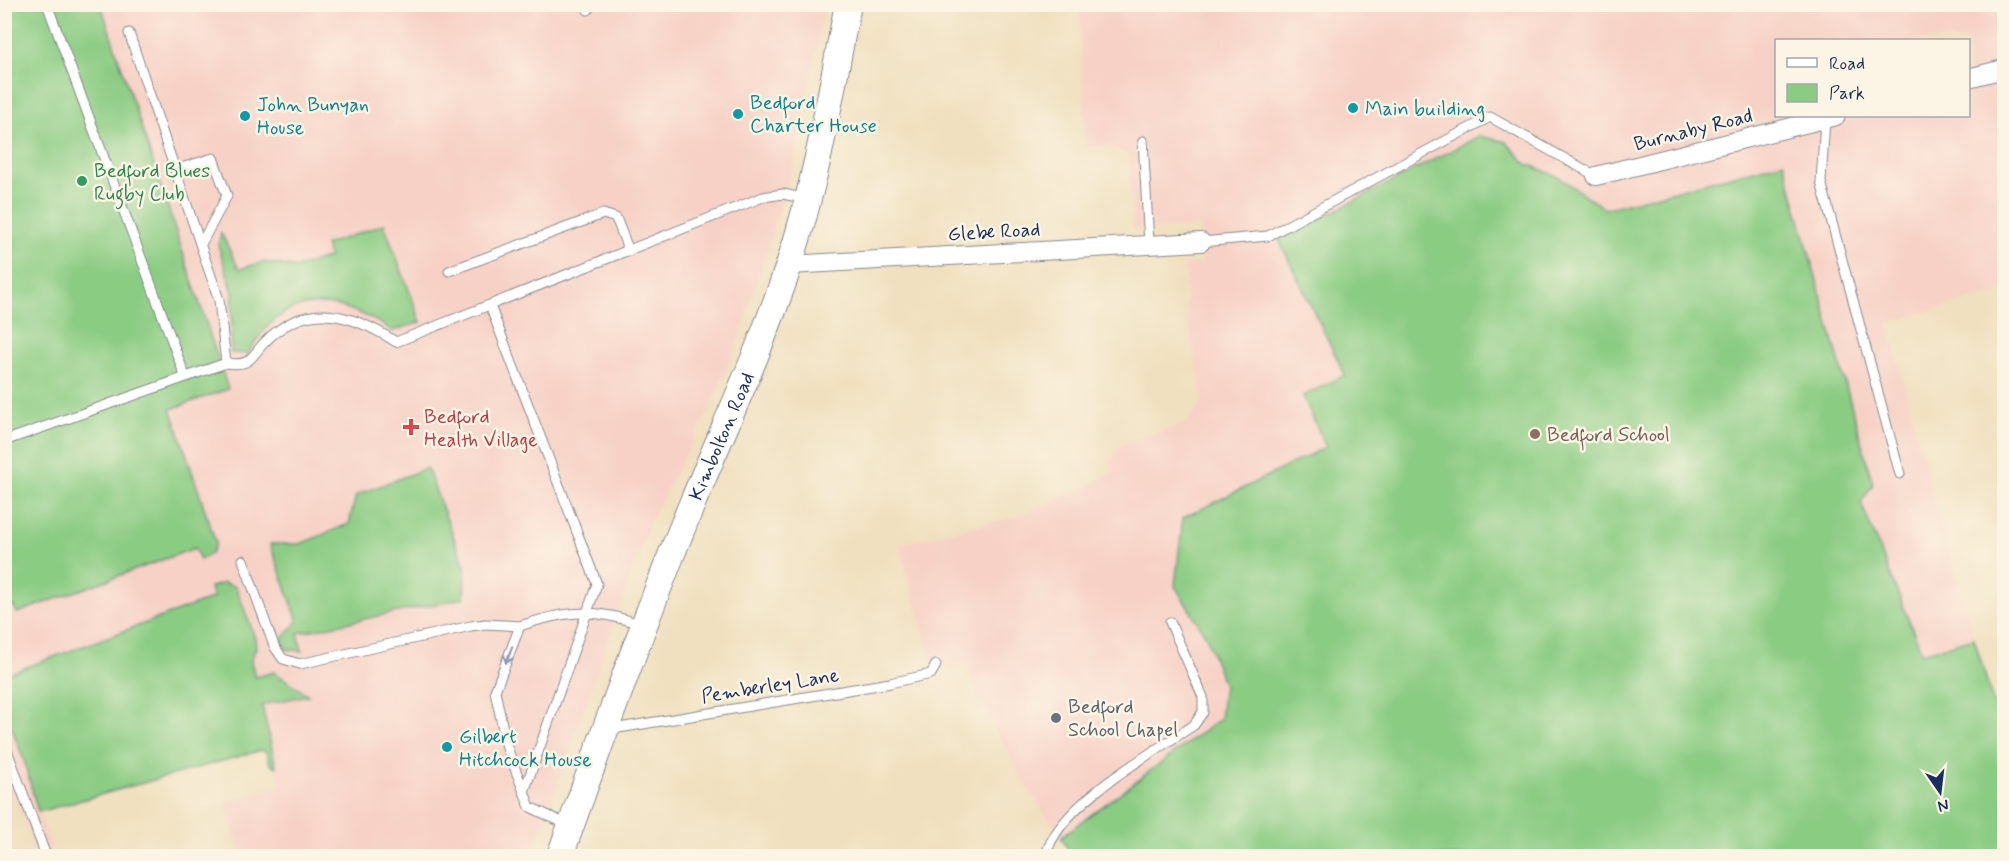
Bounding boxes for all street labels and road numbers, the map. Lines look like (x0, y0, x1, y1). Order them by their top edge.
street label: Burnaby Road (1631, 103, 1756, 158)
street label: Glebe Road (947, 217, 1041, 248)
street label: Kimbolton Road (683, 368, 762, 505)
street label: Pemberley Lane (700, 662, 841, 711)

